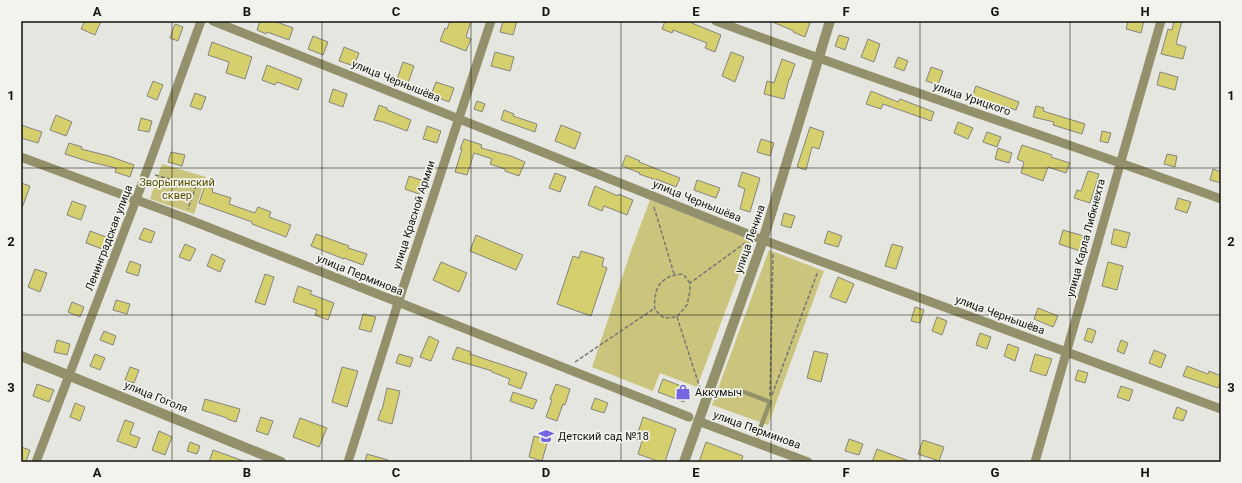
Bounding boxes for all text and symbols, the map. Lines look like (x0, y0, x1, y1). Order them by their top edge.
text: A (93, 4, 102, 19)
text: B (243, 4, 251, 19)
text: C (392, 4, 401, 19)
text: D (542, 4, 550, 19)
text: E (692, 4, 700, 19)
text: F (842, 4, 850, 19)
text: G (991, 4, 1000, 19)
text: H (1140, 4, 1150, 19)
street label: улица Чернышёва (350, 57, 442, 105)
street label: улица Урицкого (931, 80, 1013, 118)
text: 1 (7, 88, 15, 103)
text: 1 (1227, 88, 1235, 103)
street label: улица Красной Армии (390, 159, 438, 271)
park label: Зворыгинский сквер (139, 176, 215, 202)
street label: улица Чернышёва (651, 177, 743, 225)
street label: улица Карла Либкнехта (1064, 177, 1108, 299)
street label: Ленинградская улица (83, 183, 135, 293)
street label: улица Ленина (732, 203, 768, 275)
text: 2 (7, 234, 15, 249)
text: 2 (1227, 234, 1235, 249)
street label: улица Перминова (315, 252, 405, 298)
street label: улица Чернышёва (953, 293, 1047, 337)
street label: улица Гоголя (122, 378, 190, 416)
text: 3 (7, 380, 15, 395)
text: 3 (1227, 380, 1235, 395)
shop icon: Аккумыч (674, 383, 692, 401)
place label: Аккумыч (695, 386, 742, 399)
street label: улица Перминова (711, 408, 803, 452)
school or university icon: Детский сад №18 (537, 427, 555, 445)
place label: Детский сад №18 (558, 430, 649, 443)
text: A (93, 465, 102, 480)
text: B (243, 465, 251, 480)
text: C (392, 465, 401, 480)
text: D (542, 465, 550, 480)
text: E (692, 465, 700, 480)
text: F (842, 465, 850, 480)
text: G (991, 465, 1000, 480)
text: H (1140, 465, 1150, 480)

